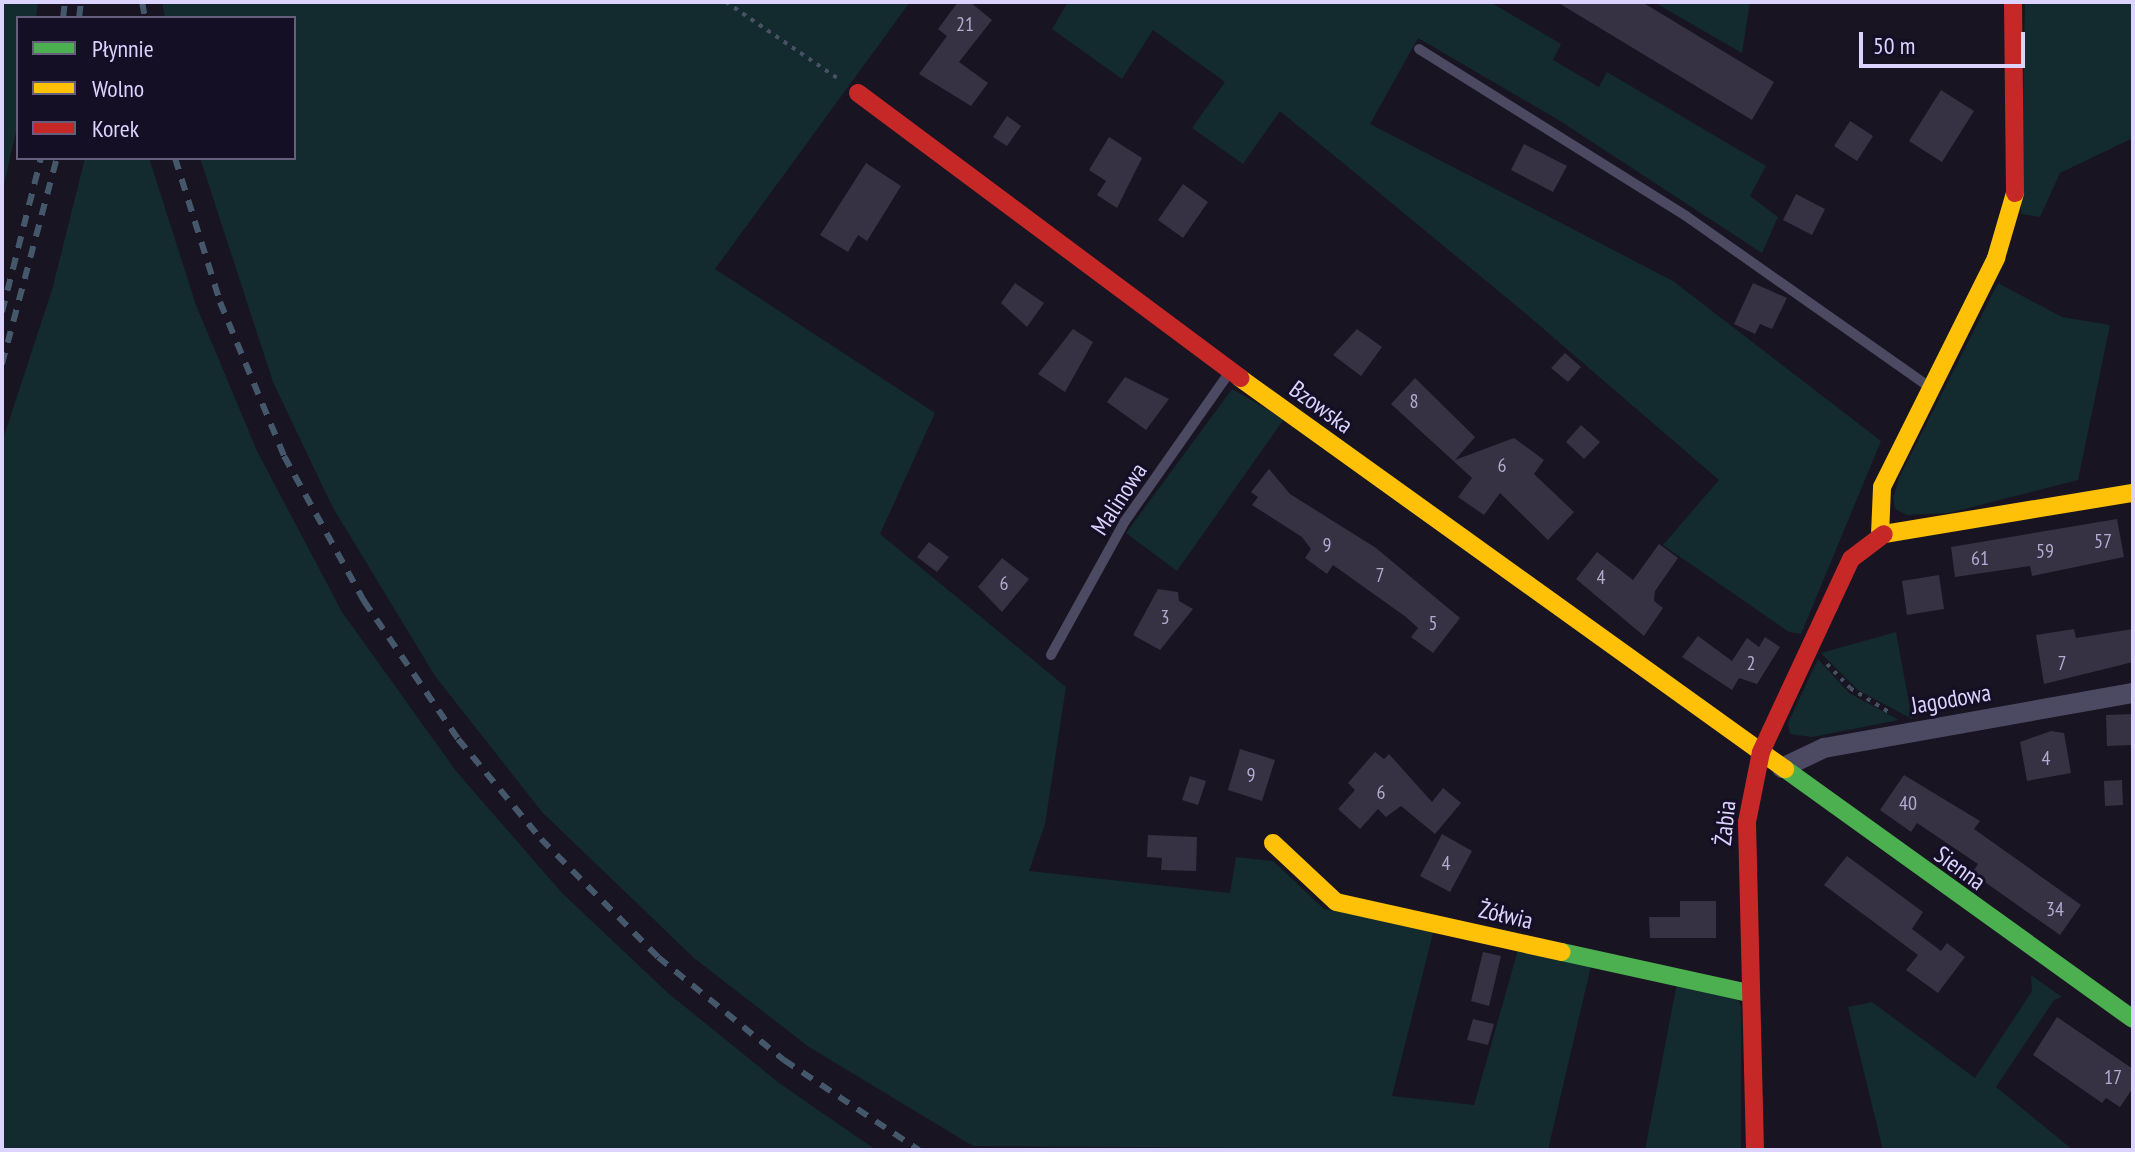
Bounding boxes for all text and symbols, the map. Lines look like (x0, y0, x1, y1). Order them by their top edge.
house number: 21 (956, 12, 974, 36)
legend (16, 16, 296, 160)
scale bar (1863, 16, 2029, 66)
text: 50 m (1873, 30, 1915, 61)
text: Płynnie (92, 33, 154, 64)
text: Wolno (92, 73, 144, 104)
text: Korek (92, 113, 139, 144)
street label: Bzowska (1284, 374, 1358, 440)
house number: 8 (1410, 389, 1418, 413)
house number: 6 (1498, 453, 1506, 477)
street label: Malinowa (1085, 458, 1153, 540)
house number: 57 (2094, 529, 2112, 553)
house number: 9 (1323, 533, 1331, 557)
house number: 59 (2036, 539, 2054, 563)
house number: 61 (1971, 546, 1989, 570)
house number: 7 (1376, 563, 1384, 587)
house number: 4 (1597, 565, 1605, 589)
house number: 6 (1000, 571, 1008, 595)
house number: 3 (1161, 605, 1169, 629)
house number: 5 (1429, 611, 1437, 635)
house number: 2 (1747, 651, 1755, 675)
house number: 7 (2058, 651, 2066, 675)
street label: Jagodowa (1909, 678, 1993, 720)
house number: 4 (2042, 746, 2050, 770)
house number: 9 (1247, 763, 1255, 787)
house number: 6 (1377, 780, 1385, 804)
house number: 40 (1899, 791, 1917, 815)
street label: Żabia (1708, 799, 1742, 847)
street label: Sienna (1929, 840, 1991, 896)
house number: 4 (1442, 851, 1450, 875)
street label: Żółwia (1476, 895, 1536, 935)
house number: 34 (2046, 897, 2064, 921)
house number: 17 (2104, 1065, 2122, 1089)

